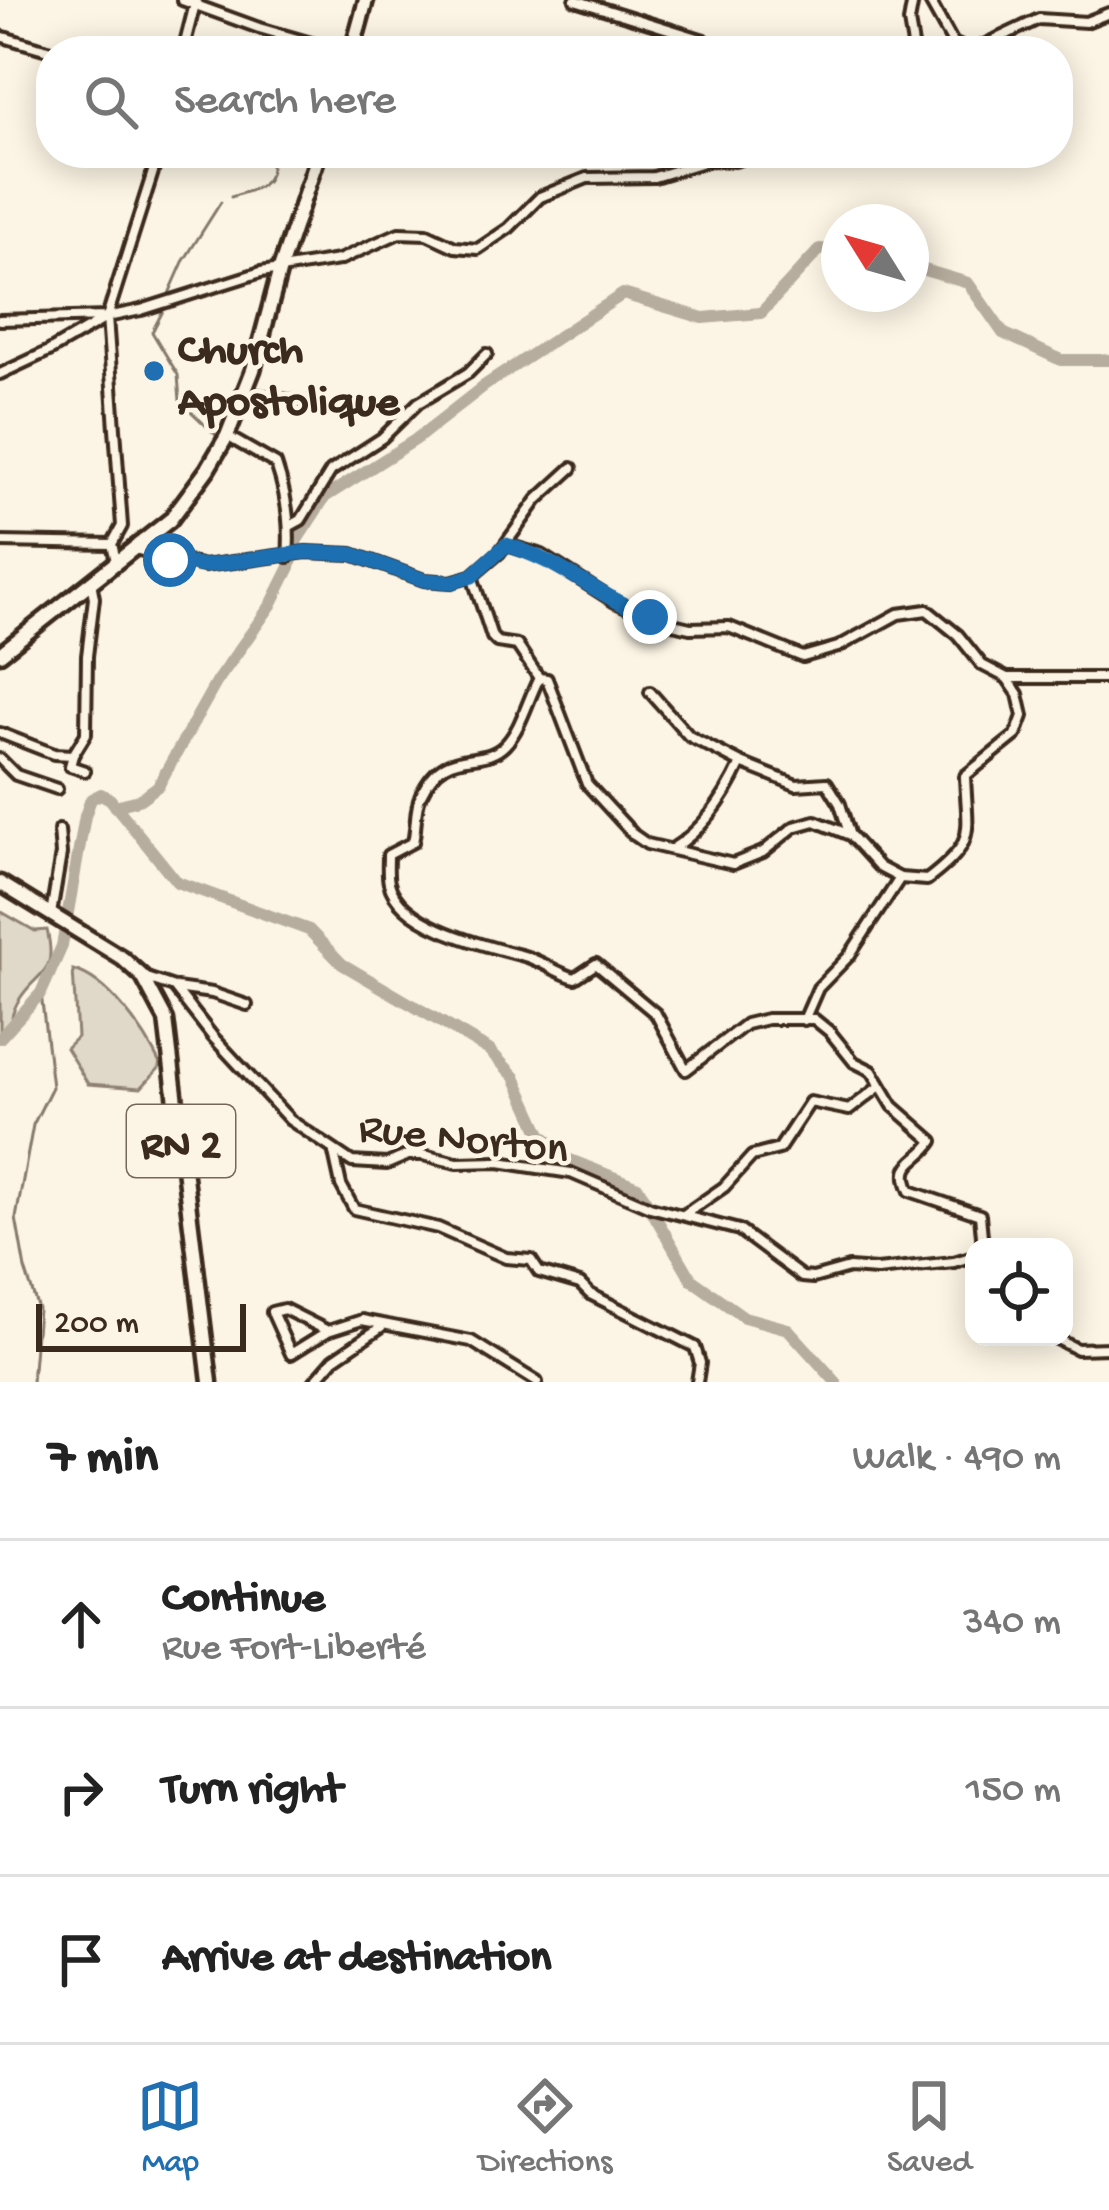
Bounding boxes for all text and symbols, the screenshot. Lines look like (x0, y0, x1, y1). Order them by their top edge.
search box (36, 36, 1073, 168)
icon: search (78, 69, 144, 135)
text: Search here (174, 76, 396, 129)
north arrow (821, 204, 929, 312)
place label: Church Apostolique (177, 326, 401, 431)
marker: Church Apostolique (141, 358, 167, 384)
route start (143, 533, 197, 587)
route end (623, 590, 677, 644)
street label: Rue Norton (356, 1104, 571, 1179)
road number: RN 2 (127, 1105, 235, 1177)
map controls (965, 1238, 1073, 1346)
button: locate (965, 1238, 1073, 1346)
scale bar (36, 1298, 246, 1351)
text: 200 m (54, 1306, 139, 1344)
text: 7 min (48, 1430, 158, 1490)
text: Walk · 490 m (852, 1437, 1061, 1483)
text: Continue (162, 1574, 325, 1627)
icon: ahead (48, 1591, 114, 1657)
text: 340 m (963, 1601, 1061, 1647)
text: Rue Fort-Liberté (162, 1627, 426, 1673)
icon: right (48, 1759, 114, 1825)
text: Turn right (162, 1765, 342, 1818)
text: 150 m (966, 1769, 1061, 1815)
icon: arrive (48, 1927, 114, 1993)
text: Arrive at destination (162, 1933, 551, 1986)
tab: Map (137, 2073, 203, 2183)
tab: Directions (478, 2073, 612, 2183)
tab: Saved (887, 2073, 972, 2183)

